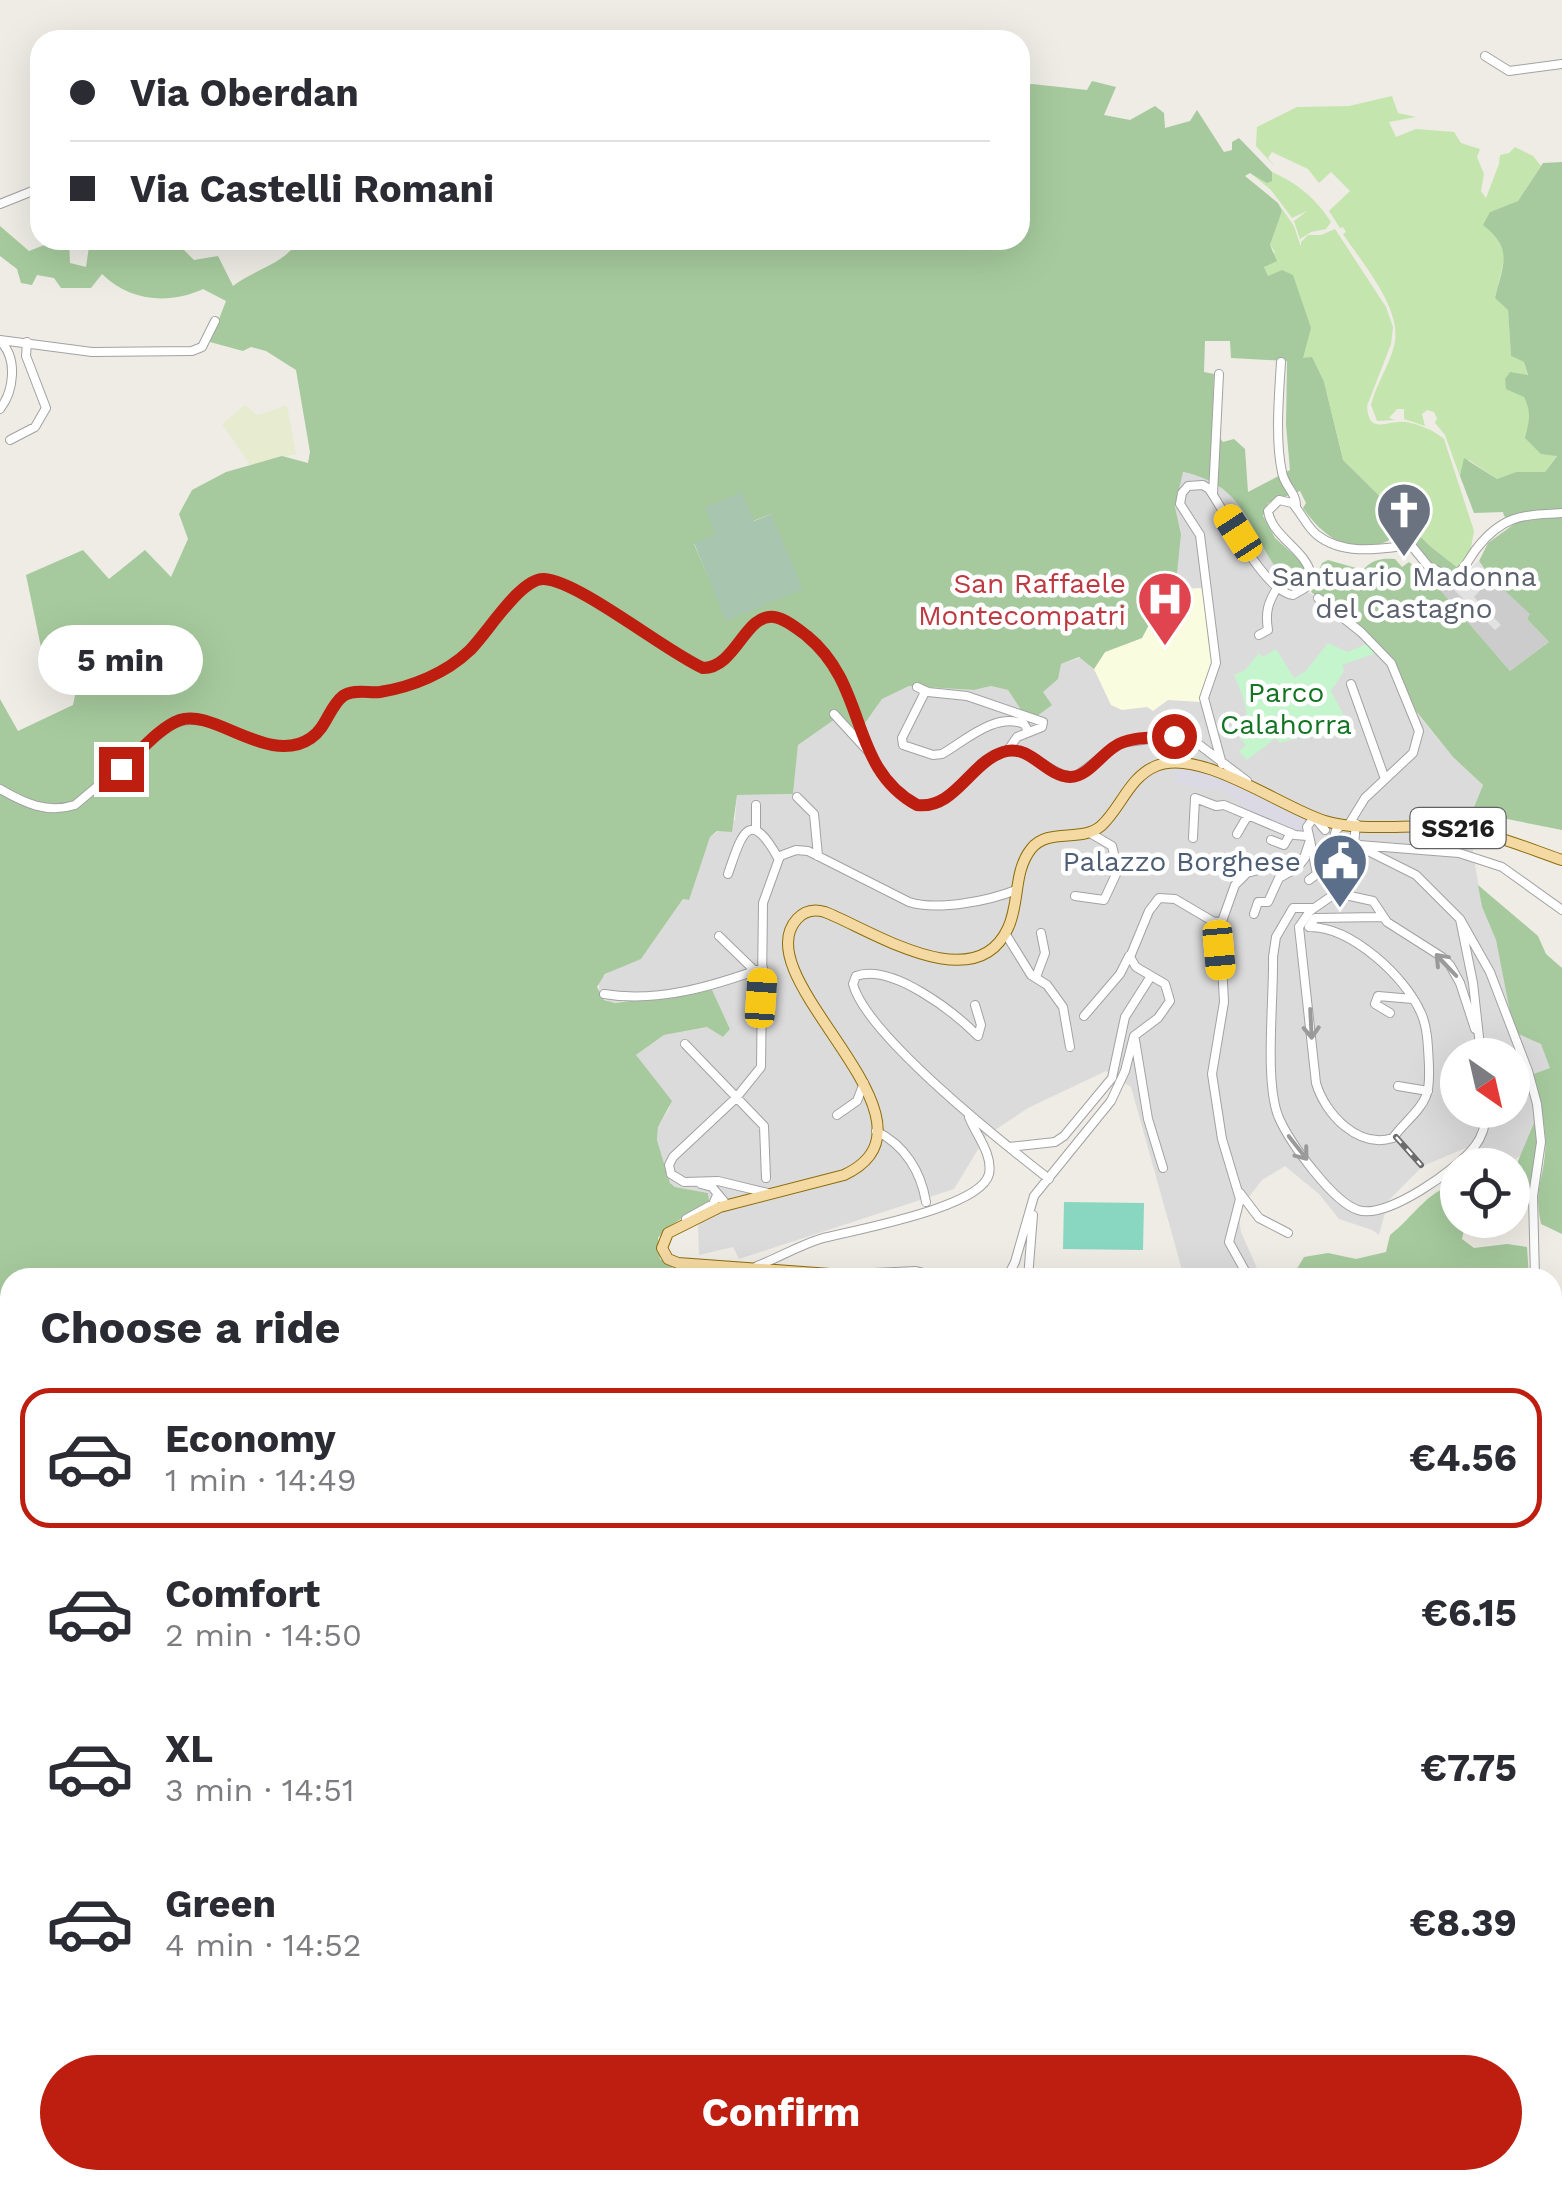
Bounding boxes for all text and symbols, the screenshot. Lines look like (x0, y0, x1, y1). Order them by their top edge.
text: Via Oberdan (130, 71, 359, 115)
text: Via Castelli Romani (130, 167, 494, 211)
church icon: Santuario Madonna del Castagno (1374, 480, 1434, 559)
car (1209, 500, 1267, 566)
place label: Santuario Madonna del Castagno (1271, 560, 1537, 625)
place label: San Raffaele Montecompatri (918, 567, 1126, 632)
hospital icon: San Raffaele Montecompatri (1135, 569, 1195, 648)
callout: 5 min (38, 624, 204, 694)
text: 5 min (77, 641, 164, 679)
park label: Parco Calahorra (1220, 676, 1352, 741)
route start (1152, 714, 1197, 759)
route end (99, 747, 144, 792)
road number: SS216 (1410, 808, 1506, 848)
public building icon: Palazzo Borghese (1310, 831, 1370, 910)
place label: Palazzo Borghese (1063, 845, 1301, 878)
car (1201, 919, 1237, 981)
one-way arrow (1435, 953, 1459, 979)
car (744, 967, 778, 1029)
one-way arrow (1302, 1007, 1321, 1040)
north arrow (1440, 1038, 1530, 1128)
map controls (1440, 1038, 1530, 1238)
one-way arrow (1288, 1134, 1309, 1161)
button: locate (1440, 1148, 1530, 1238)
text: Choose a ride (40, 1301, 340, 1354)
icon: car (45, 1413, 135, 1503)
text: Economy (165, 1417, 336, 1461)
text: €4.56 (1409, 1436, 1517, 1480)
text: 1 min · 14:49 (165, 1461, 356, 1499)
icon: car (45, 1568, 135, 1658)
text: Comfort (165, 1572, 320, 1616)
text: €6.15 (1421, 1591, 1517, 1635)
text: 2 min · 14:50 (165, 1616, 362, 1654)
icon: car (45, 1723, 135, 1813)
text: XL (165, 1727, 213, 1771)
text: €7.75 (1420, 1746, 1517, 1790)
text: 3 min · 14:51 (165, 1771, 354, 1809)
icon: car (45, 1878, 135, 1968)
text: Green (165, 1882, 276, 1926)
text: €8.39 (1410, 1901, 1517, 1945)
text: 4 min · 14:52 (165, 1926, 361, 1964)
button: Confirm (40, 2055, 1522, 2170)

